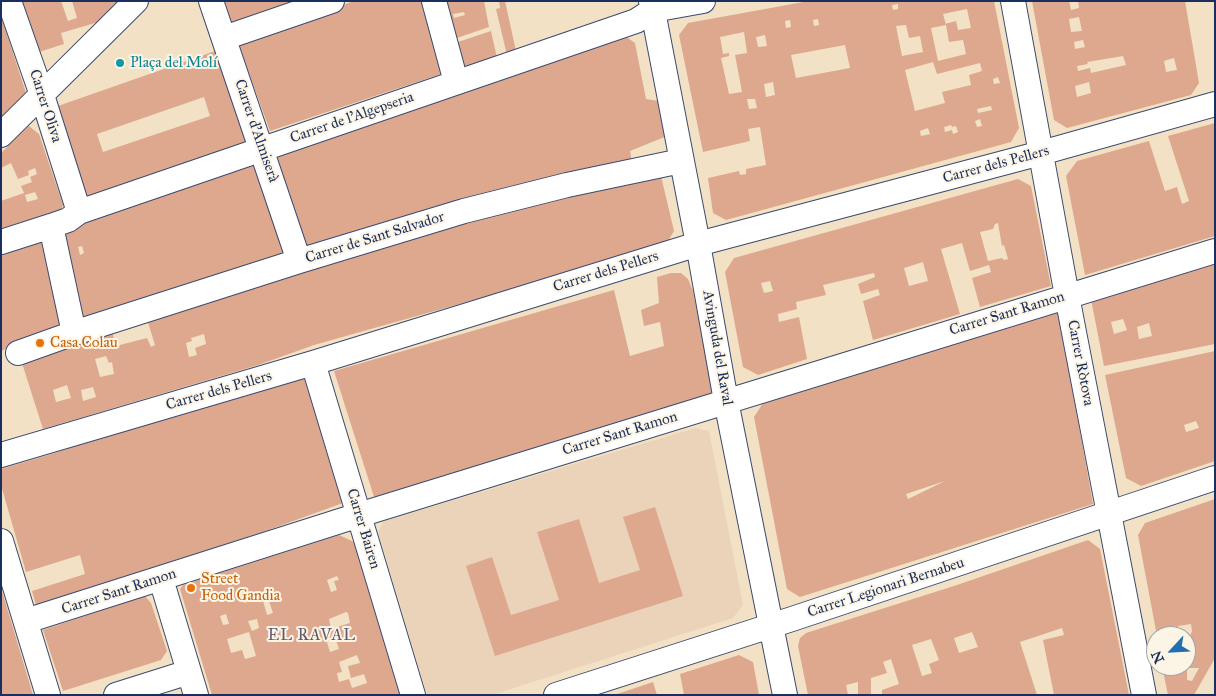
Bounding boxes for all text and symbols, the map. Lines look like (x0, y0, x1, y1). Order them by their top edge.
place label: Plaça del Molí (130, 54, 217, 72)
marker: Plaça del Molí (114, 57, 126, 69)
street label: Carrer Oliva (25, 67, 65, 145)
street label: Carrer d'Almiserà (230, 77, 282, 185)
street label: Carrer de l'Algepseria (288, 88, 416, 148)
street label: Carrer dels Pellers (941, 142, 1051, 188)
street label: Carrer de Sant Salvador (303, 208, 447, 268)
street label: Carrer dels Pellers (551, 247, 661, 297)
street label: Carrer Sant Ramon (947, 288, 1067, 340)
street label: Avinguda del Raval (698, 289, 736, 407)
street label: Carrer Ròtova (1063, 318, 1097, 408)
place label: Casa Colau (50, 334, 118, 352)
marker: Casa Colau (34, 337, 46, 349)
street label: Carrer dels Pellers (164, 367, 274, 415)
street label: Carrer Sant Ramon (560, 408, 680, 460)
street label: Carrer Bairen (342, 487, 384, 571)
street label: Carrer Legionari Bernabeu (805, 554, 967, 622)
street label: Carrer Sant Ramon (59, 565, 179, 619)
place label: Street Food Gandia (201, 570, 280, 605)
marker: Street Food Gandia (185, 582, 197, 594)
district label: EL RAVAL (267, 626, 357, 646)
north arrow (1146, 626, 1196, 676)
text: N (1148, 648, 1168, 666)

